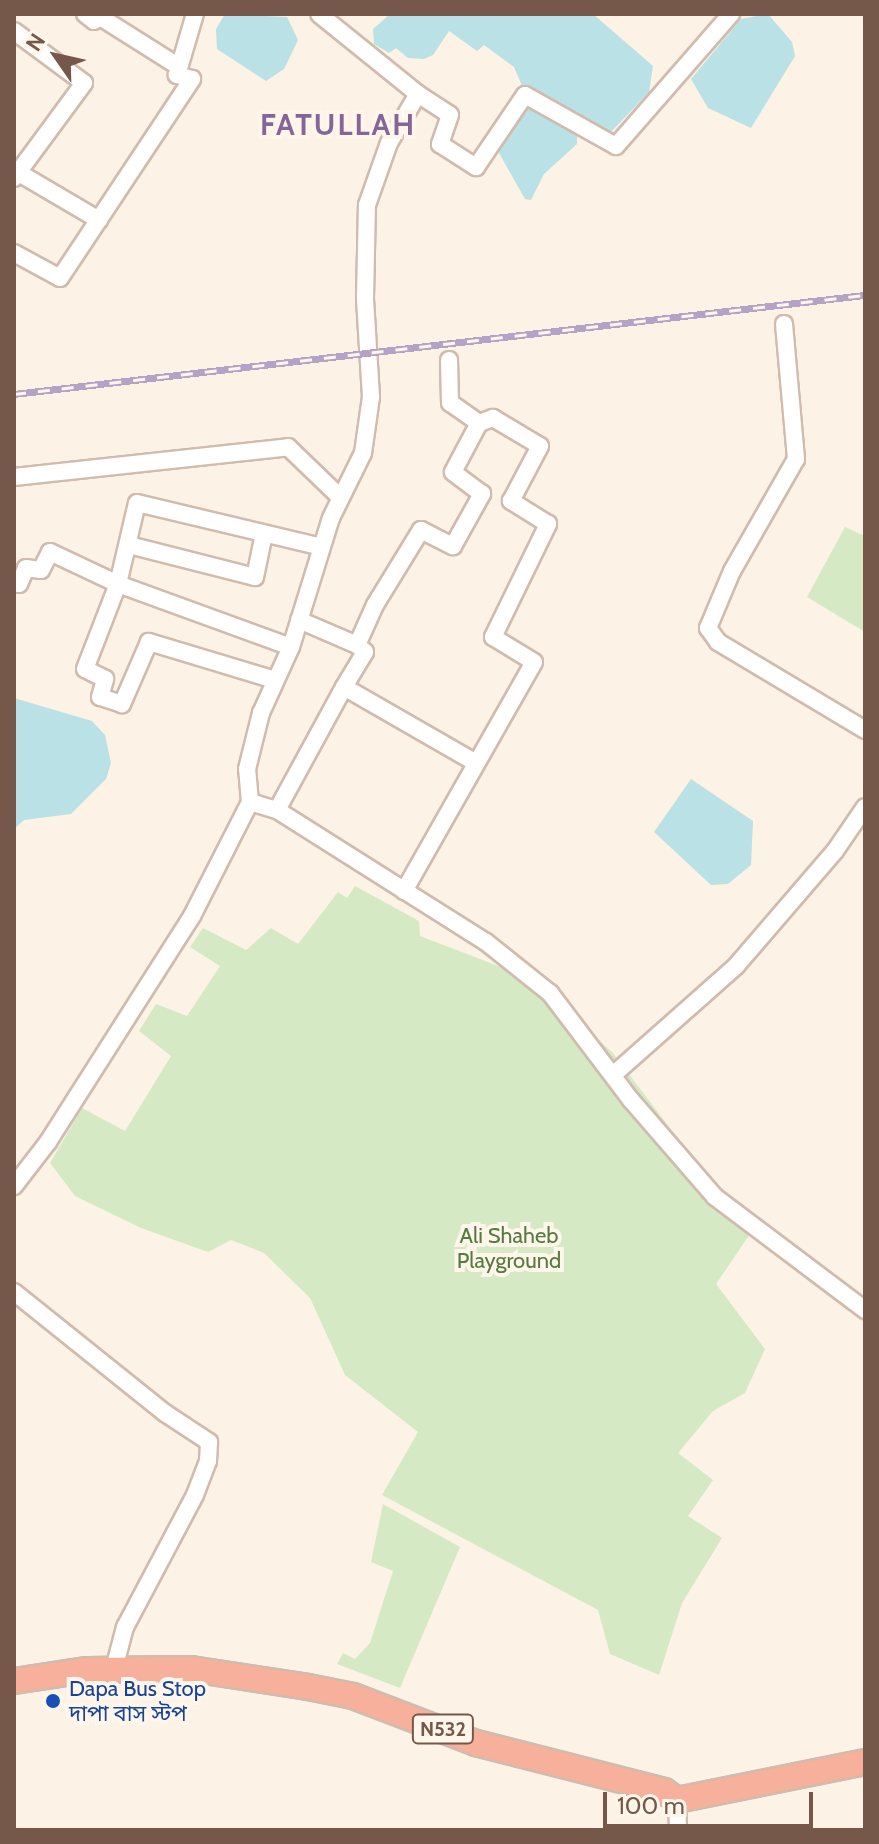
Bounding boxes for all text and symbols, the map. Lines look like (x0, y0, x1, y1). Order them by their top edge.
north arrow (16, 16, 96, 96)
text: N (20, 28, 51, 56)
district label: FATULLAH (260, 107, 416, 143)
park label: Ali Shaheb Playground (457, 1222, 561, 1274)
place label: Dapa Bus Stop দাপা বাস স্টপ (69, 1675, 206, 1726)
marker: Dapa Bus Stop দাপা বাস স্টপ (44, 1692, 62, 1710)
road number: N532 (411, 1713, 475, 1745)
scale bar (607, 1776, 817, 1826)
text: 100 m (617, 1791, 685, 1820)

